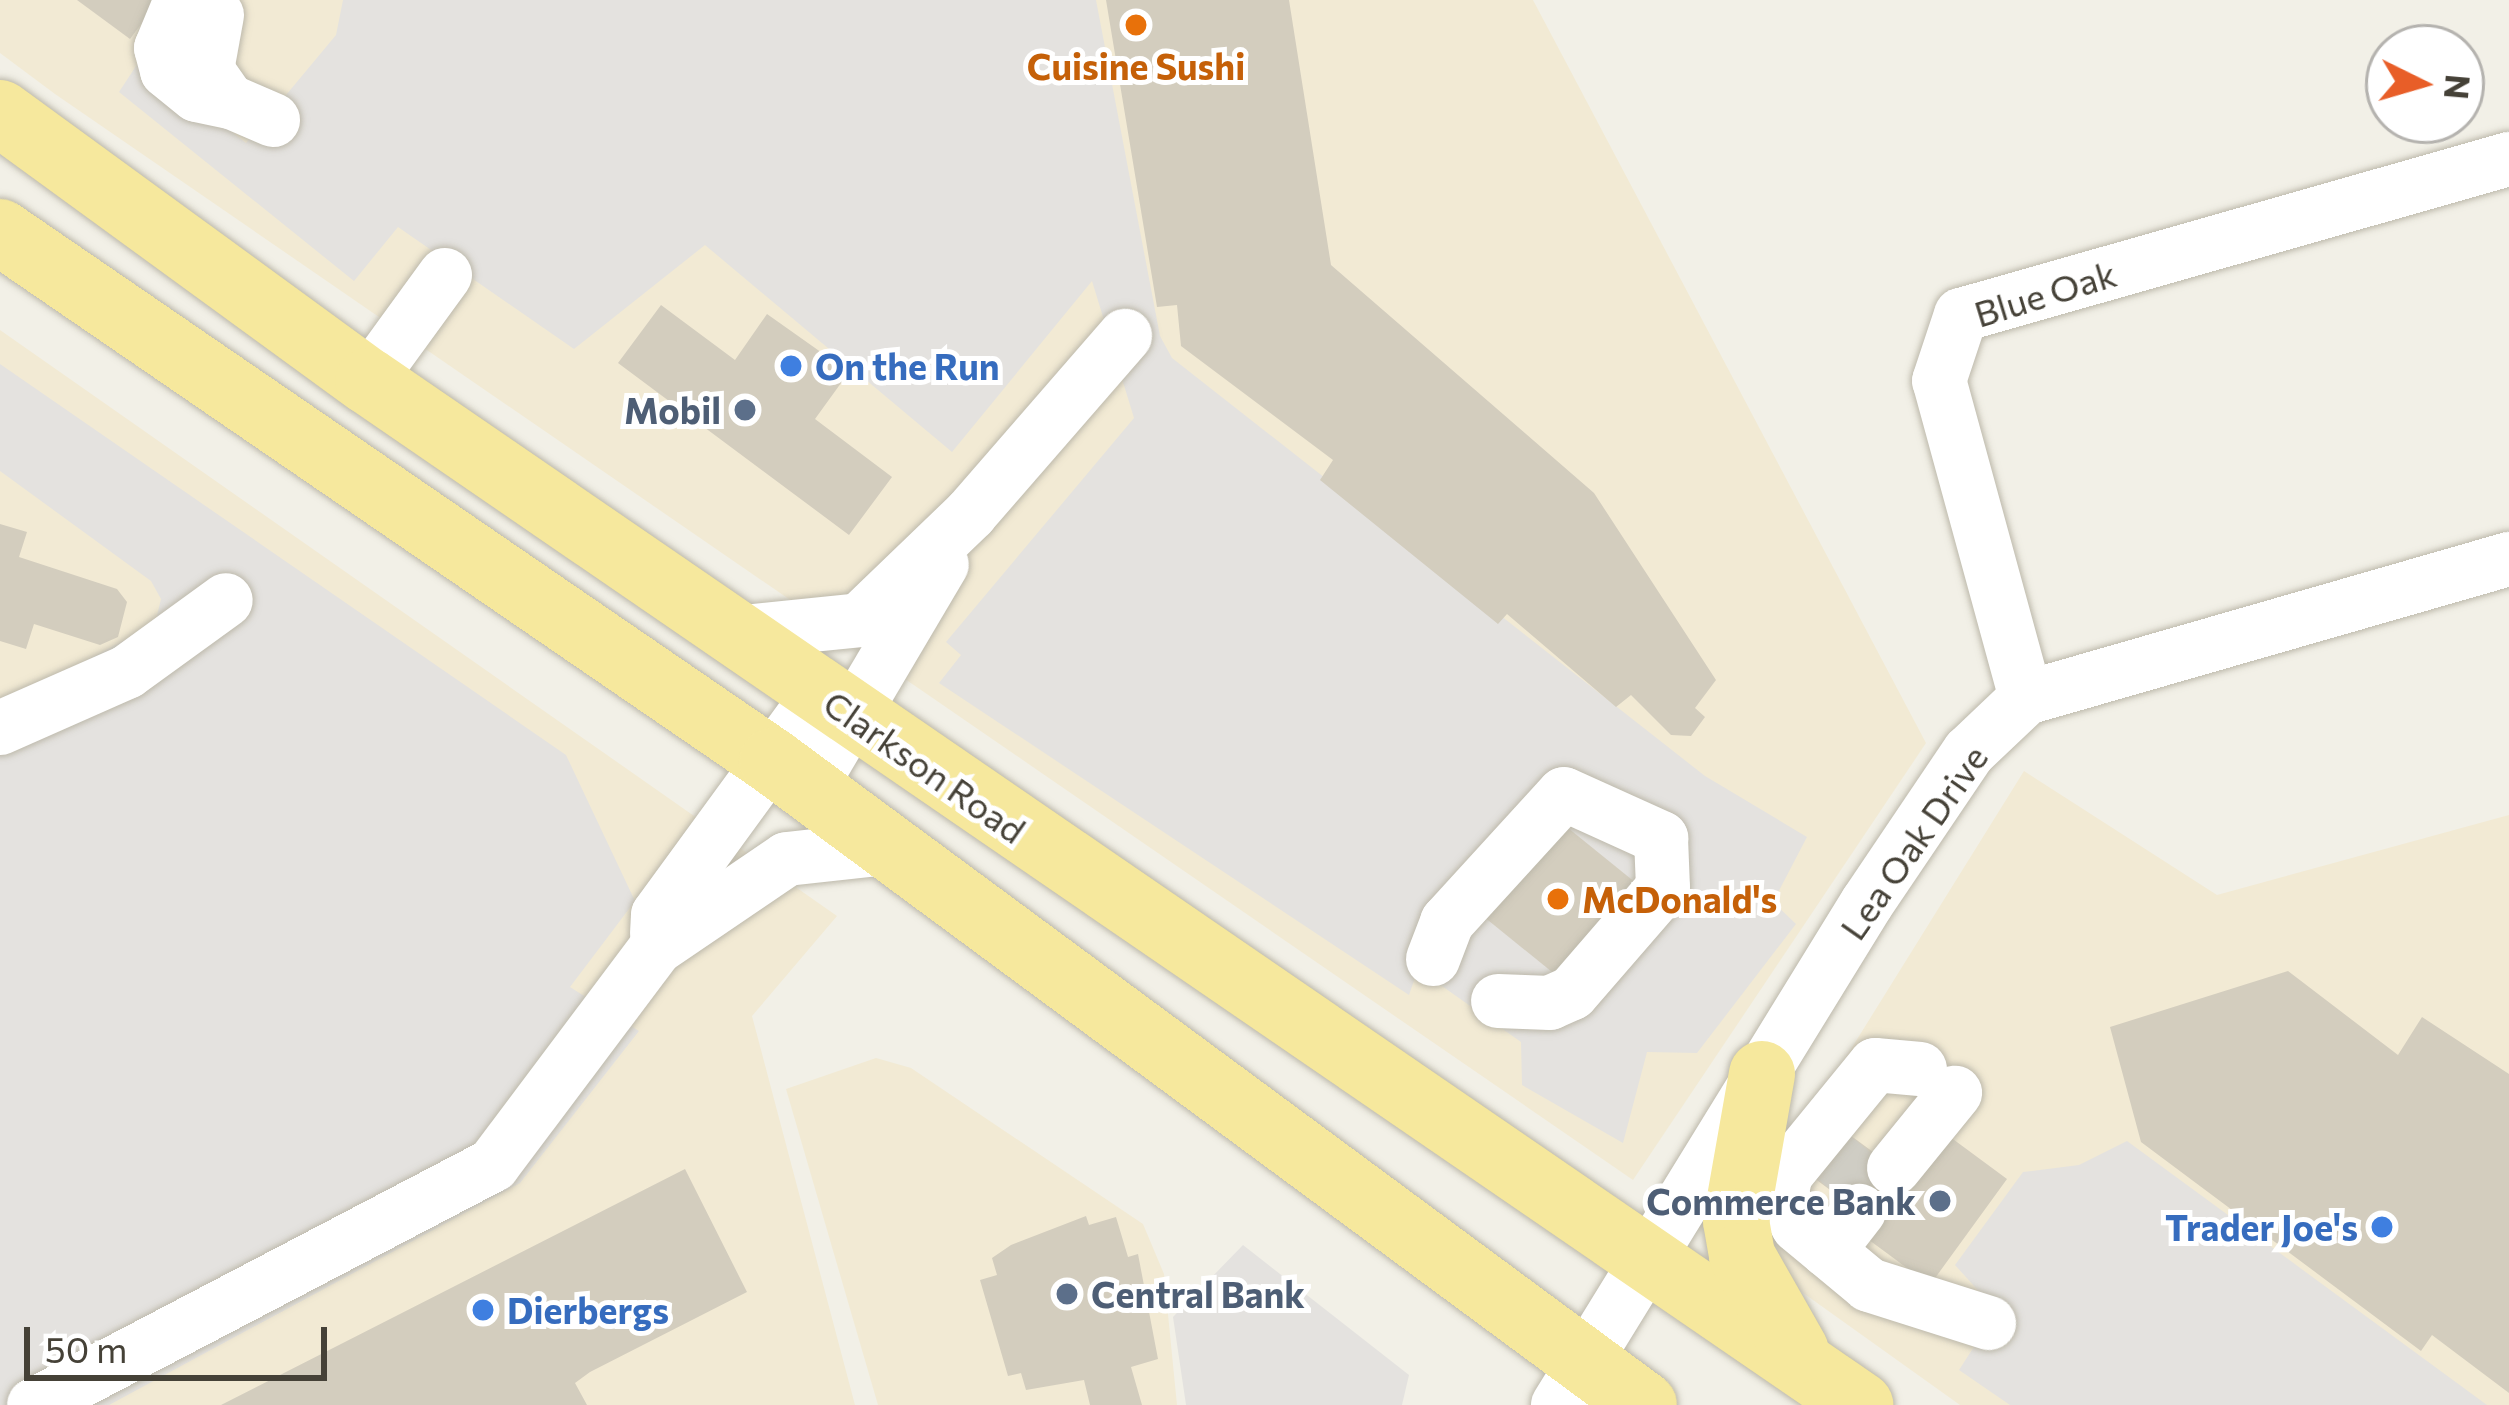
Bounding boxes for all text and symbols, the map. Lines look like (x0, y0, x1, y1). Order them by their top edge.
marker: Cuisine Sushi (1123, 12, 1149, 38)
north arrow (2365, 24, 2485, 144)
place label: Cuisine Sushi (1027, 44, 1245, 88)
text: N (2437, 73, 2480, 101)
street label: Blue Oak (1969, 251, 2121, 335)
place label: On the Run (815, 344, 1000, 388)
marker: On the Run (778, 353, 804, 379)
place label: Mobil (624, 388, 721, 432)
marker: Mobil (732, 397, 758, 423)
street label: Clarkson Road (816, 681, 1034, 851)
street label: Lea Oak Drive (1830, 737, 1996, 947)
place label: McDonald's (1582, 877, 1777, 921)
marker: McDonald's (1545, 886, 1571, 912)
place label: Commerce Bank (1646, 1179, 1916, 1223)
marker: Commerce Bank (1927, 1188, 1953, 1214)
place label: Trader Joe's (2165, 1205, 2358, 1249)
marker: Trader Joe's (2369, 1214, 2395, 1240)
place label: Central Bank (1091, 1272, 1305, 1316)
marker: Central Bank (1054, 1281, 1080, 1307)
place label: Dierbergs (507, 1288, 669, 1332)
marker: Dierbergs (470, 1297, 496, 1323)
scale bar (30, 1303, 333, 1377)
text: 50 m (45, 1326, 127, 1370)

